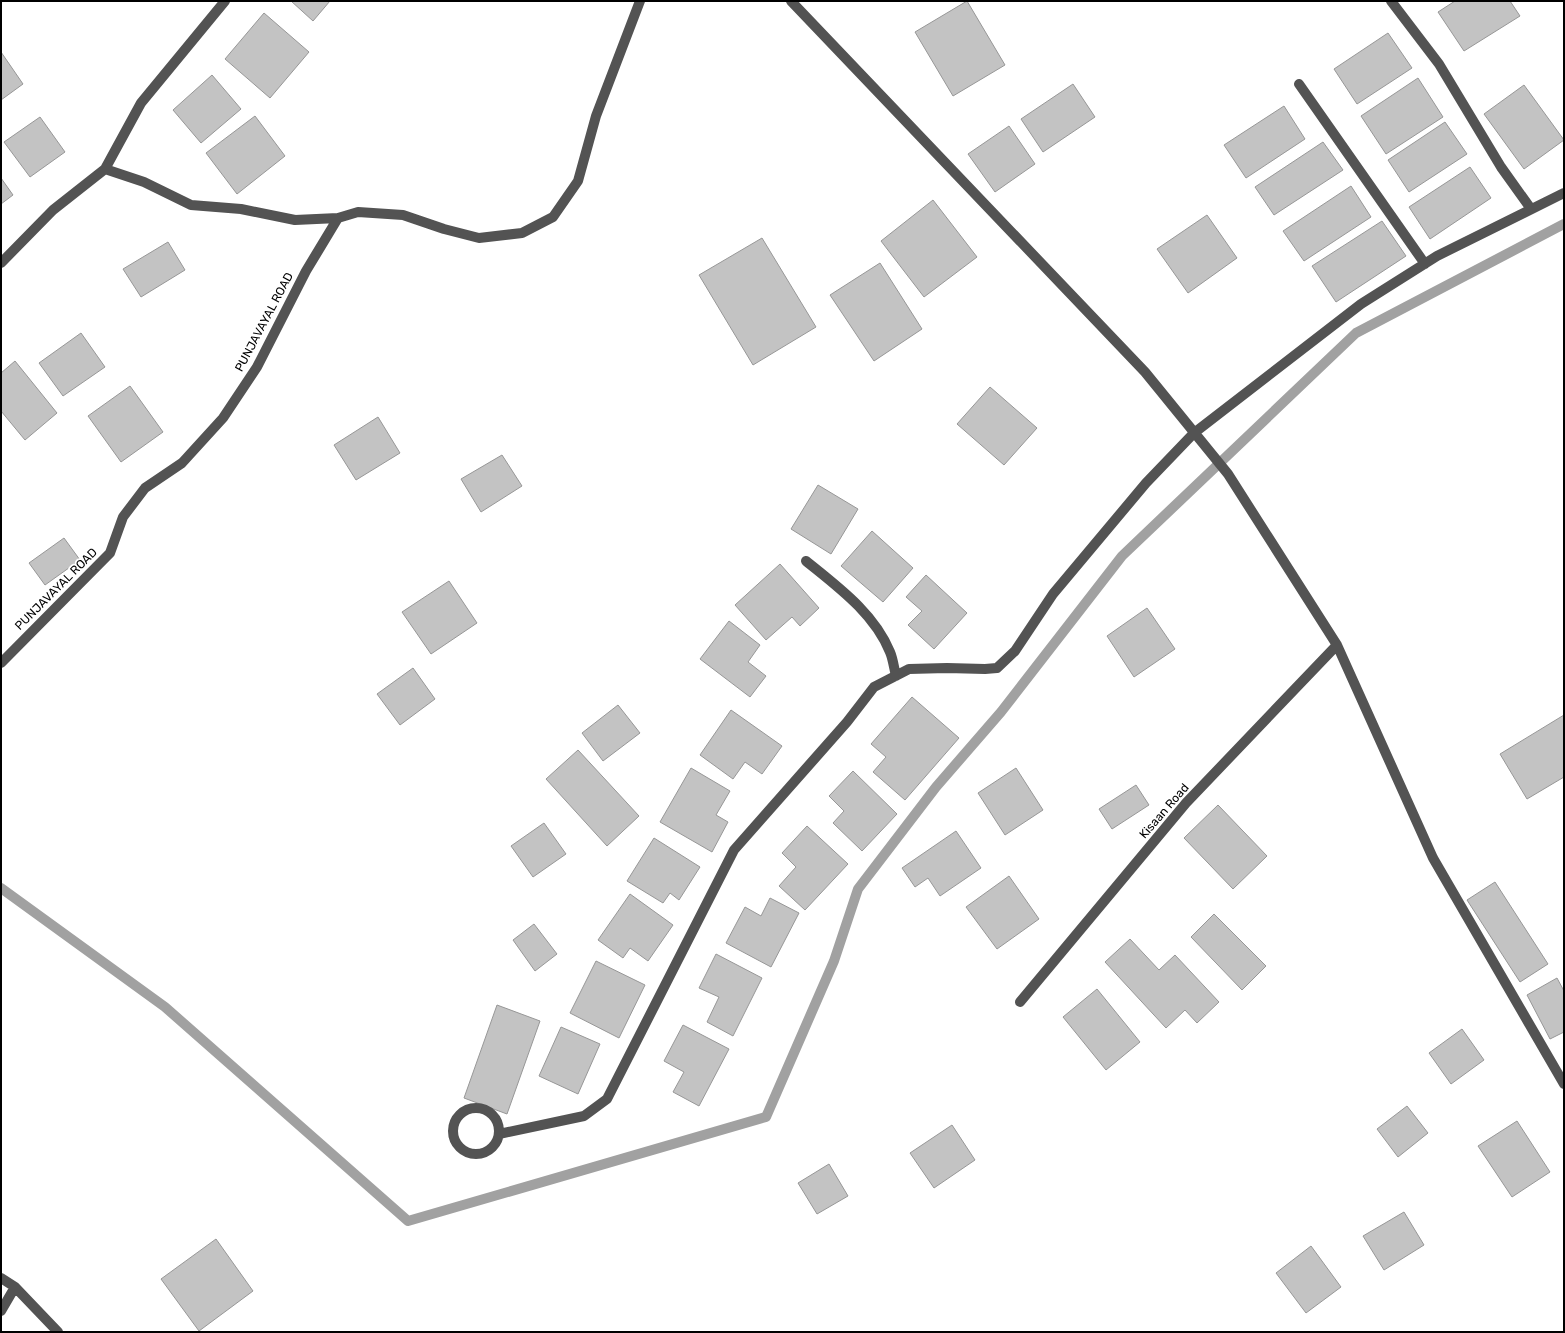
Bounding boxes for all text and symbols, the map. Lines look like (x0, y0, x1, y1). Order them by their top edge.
street label: PUNJAVAYAL ROAD (232, 270, 296, 374)
street label: PUNJAVAYAL ROAD (12, 545, 100, 633)
street label: Kisaan Road (1136, 781, 1192, 841)

